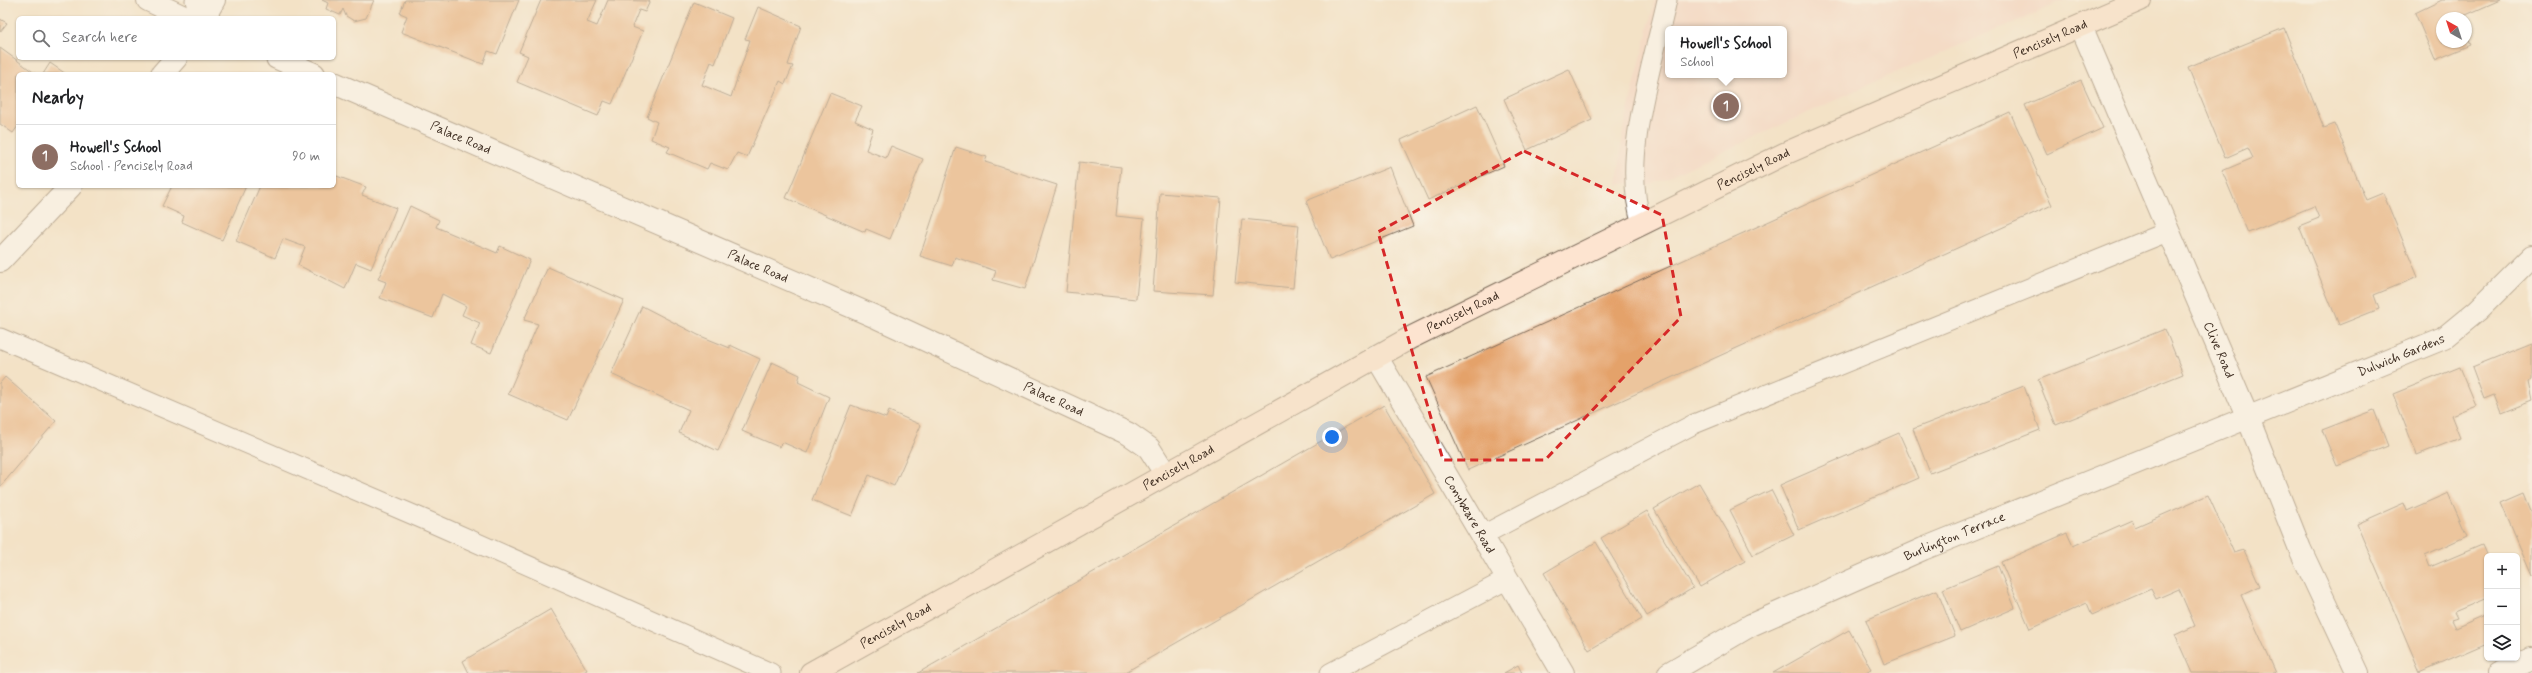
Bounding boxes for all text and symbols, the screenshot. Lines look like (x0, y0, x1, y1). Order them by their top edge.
north arrow (2436, 12, 2472, 48)
street label: Pencisely Road (2010, 15, 2090, 62)
search box (16, 16, 336, 60)
popup (1665, 26, 1787, 78)
icon: search (30, 27, 52, 49)
text: Search here (62, 28, 138, 48)
text: Howell's School (1680, 34, 1772, 54)
text: School (1680, 54, 1714, 71)
text: Nearby (32, 87, 84, 109)
pin: 1 (1713, 91, 1739, 121)
street label: Palace Road (428, 117, 494, 158)
text: Howell's School (70, 138, 162, 158)
street label: Pencisely Road (1714, 144, 1792, 194)
text: 1 (42, 148, 48, 165)
text: 90 m (292, 148, 320, 165)
text: School · Pencisely Road (70, 158, 193, 175)
street label: Palace Road (725, 246, 791, 287)
street label: Pencisely Road (1423, 287, 1502, 337)
street label: Clive Road (2199, 319, 2238, 381)
street label: Dulwich Gardens (2355, 330, 2447, 381)
street label: Palace Road (1021, 378, 1086, 420)
your location (1322, 427, 1342, 447)
street label: Pencisely Road (1140, 441, 1217, 494)
street label: Conybeare Road (1440, 472, 1499, 557)
street label: Burlington Terrace (1901, 508, 2008, 565)
map controls (2484, 553, 2520, 661)
button: + (2484, 553, 2520, 589)
button: − (2484, 589, 2520, 625)
street label: Pencisely Road (857, 599, 934, 652)
button: layers (2484, 625, 2520, 661)

